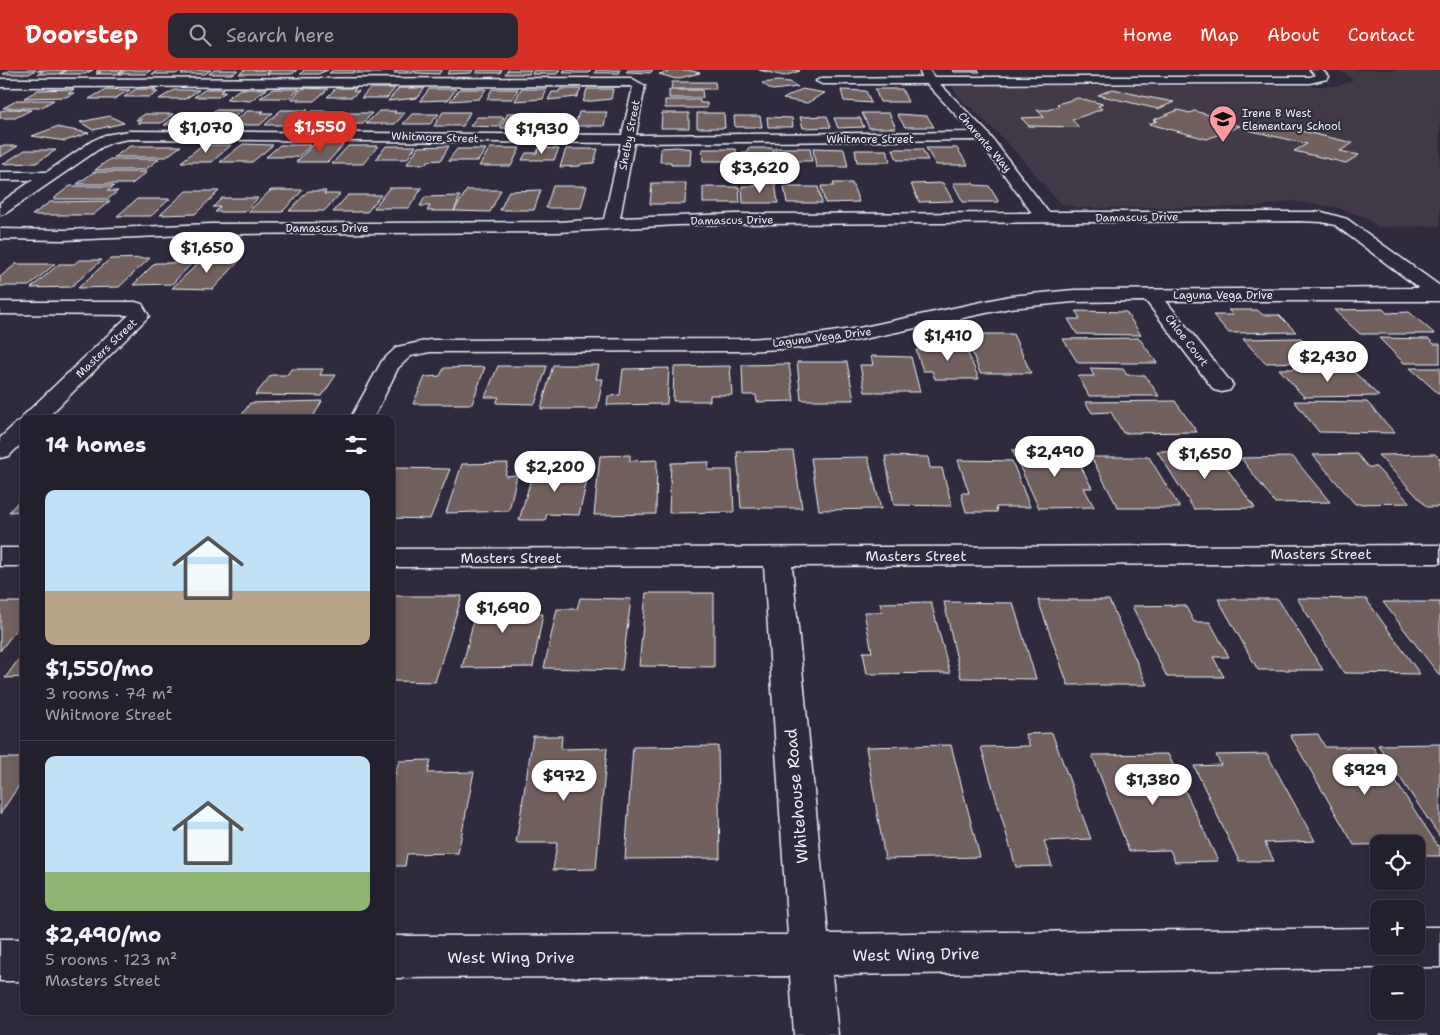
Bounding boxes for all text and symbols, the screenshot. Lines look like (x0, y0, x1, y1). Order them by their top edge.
search box (168, 13, 518, 58)
text: Doorstep (25, 19, 138, 51)
icon: search (186, 21, 214, 49)
text: Search here (226, 23, 335, 48)
text: Home (1123, 23, 1172, 47)
text: Map (1200, 23, 1239, 47)
text: About (1267, 23, 1320, 47)
text: Contact (1348, 23, 1415, 47)
street label: Shelby Street (615, 99, 644, 171)
school or university icon: Irene B West Elementary School (1208, 104, 1238, 143)
place label: Irene B West Elementary School (1242, 106, 1342, 134)
street label: Charente Way (954, 109, 1015, 176)
pin: $1,550 (279, 111, 361, 153)
pin: $1,070 (165, 112, 247, 154)
pin: $1,930 (501, 112, 583, 155)
text: $1,550 (294, 116, 346, 137)
text: $1,070 (179, 117, 233, 138)
text: $1,930 (516, 118, 568, 139)
street label: Whitmore Street (391, 128, 479, 147)
street label: Whitmore Street (826, 132, 914, 147)
pin: $3,620 (719, 152, 801, 194)
text: $3,620 (731, 157, 789, 178)
street label: Damascus Drive (1095, 209, 1179, 226)
street label: Damascus Drive (690, 212, 774, 229)
street label: Damascus Drive (285, 221, 369, 236)
pin: $1,650 (166, 232, 248, 274)
text: $1,650 (180, 237, 234, 258)
street label: Laguna Vega Drive (1173, 288, 1273, 303)
street label: Chloe Court (1162, 311, 1212, 370)
street label: Masters Street (73, 315, 140, 381)
pin: $1,410 (907, 320, 989, 362)
street label: Laguna Vega Drive (772, 324, 873, 351)
text: $1,410 (924, 325, 972, 346)
pin: $2,430 (1287, 340, 1369, 383)
text: $2,430 (1299, 346, 1357, 367)
text: 14 homes (45, 431, 146, 459)
icon: filters (342, 431, 370, 459)
pin: $2,490 (1014, 436, 1096, 478)
pin: $1,650 (1164, 438, 1246, 480)
text: $2,490 (1026, 441, 1084, 462)
text: $1,650 (1178, 443, 1232, 464)
pin: $2,200 (514, 450, 596, 493)
text: $2,200 (525, 456, 585, 477)
icon: home (163, 523, 253, 613)
street label: Masters Street (1270, 545, 1372, 563)
street label: Masters Street (865, 547, 967, 565)
street label: Masters Street (460, 549, 562, 567)
pin: $1,690 (462, 592, 544, 634)
text: $1,690 (476, 597, 530, 618)
text: $1,550/mo (45, 655, 154, 683)
text: 3 rooms · 74 m² (45, 683, 173, 704)
text: Whitmore Street (45, 704, 172, 725)
street label: Whitehouse Road (780, 728, 813, 864)
pin: $929 (1335, 754, 1395, 796)
text: $929 (1343, 759, 1387, 780)
pin: $972 (534, 760, 594, 802)
pin: $1,380 (1112, 764, 1194, 806)
text: $972 (543, 765, 585, 786)
text: $1,380 (1126, 769, 1180, 790)
icon: home (163, 788, 253, 878)
map controls (1370, 835, 1425, 1020)
button: locate (1370, 835, 1425, 890)
button: + (1370, 900, 1425, 955)
text: $2,490/mo (45, 921, 161, 949)
street label: West Wing Drive (852, 943, 980, 966)
street label: West Wing Drive (447, 947, 575, 968)
text: 5 rooms · 123 m² (45, 949, 177, 970)
button: − (1370, 965, 1425, 1020)
text: Masters Street (45, 970, 160, 991)

